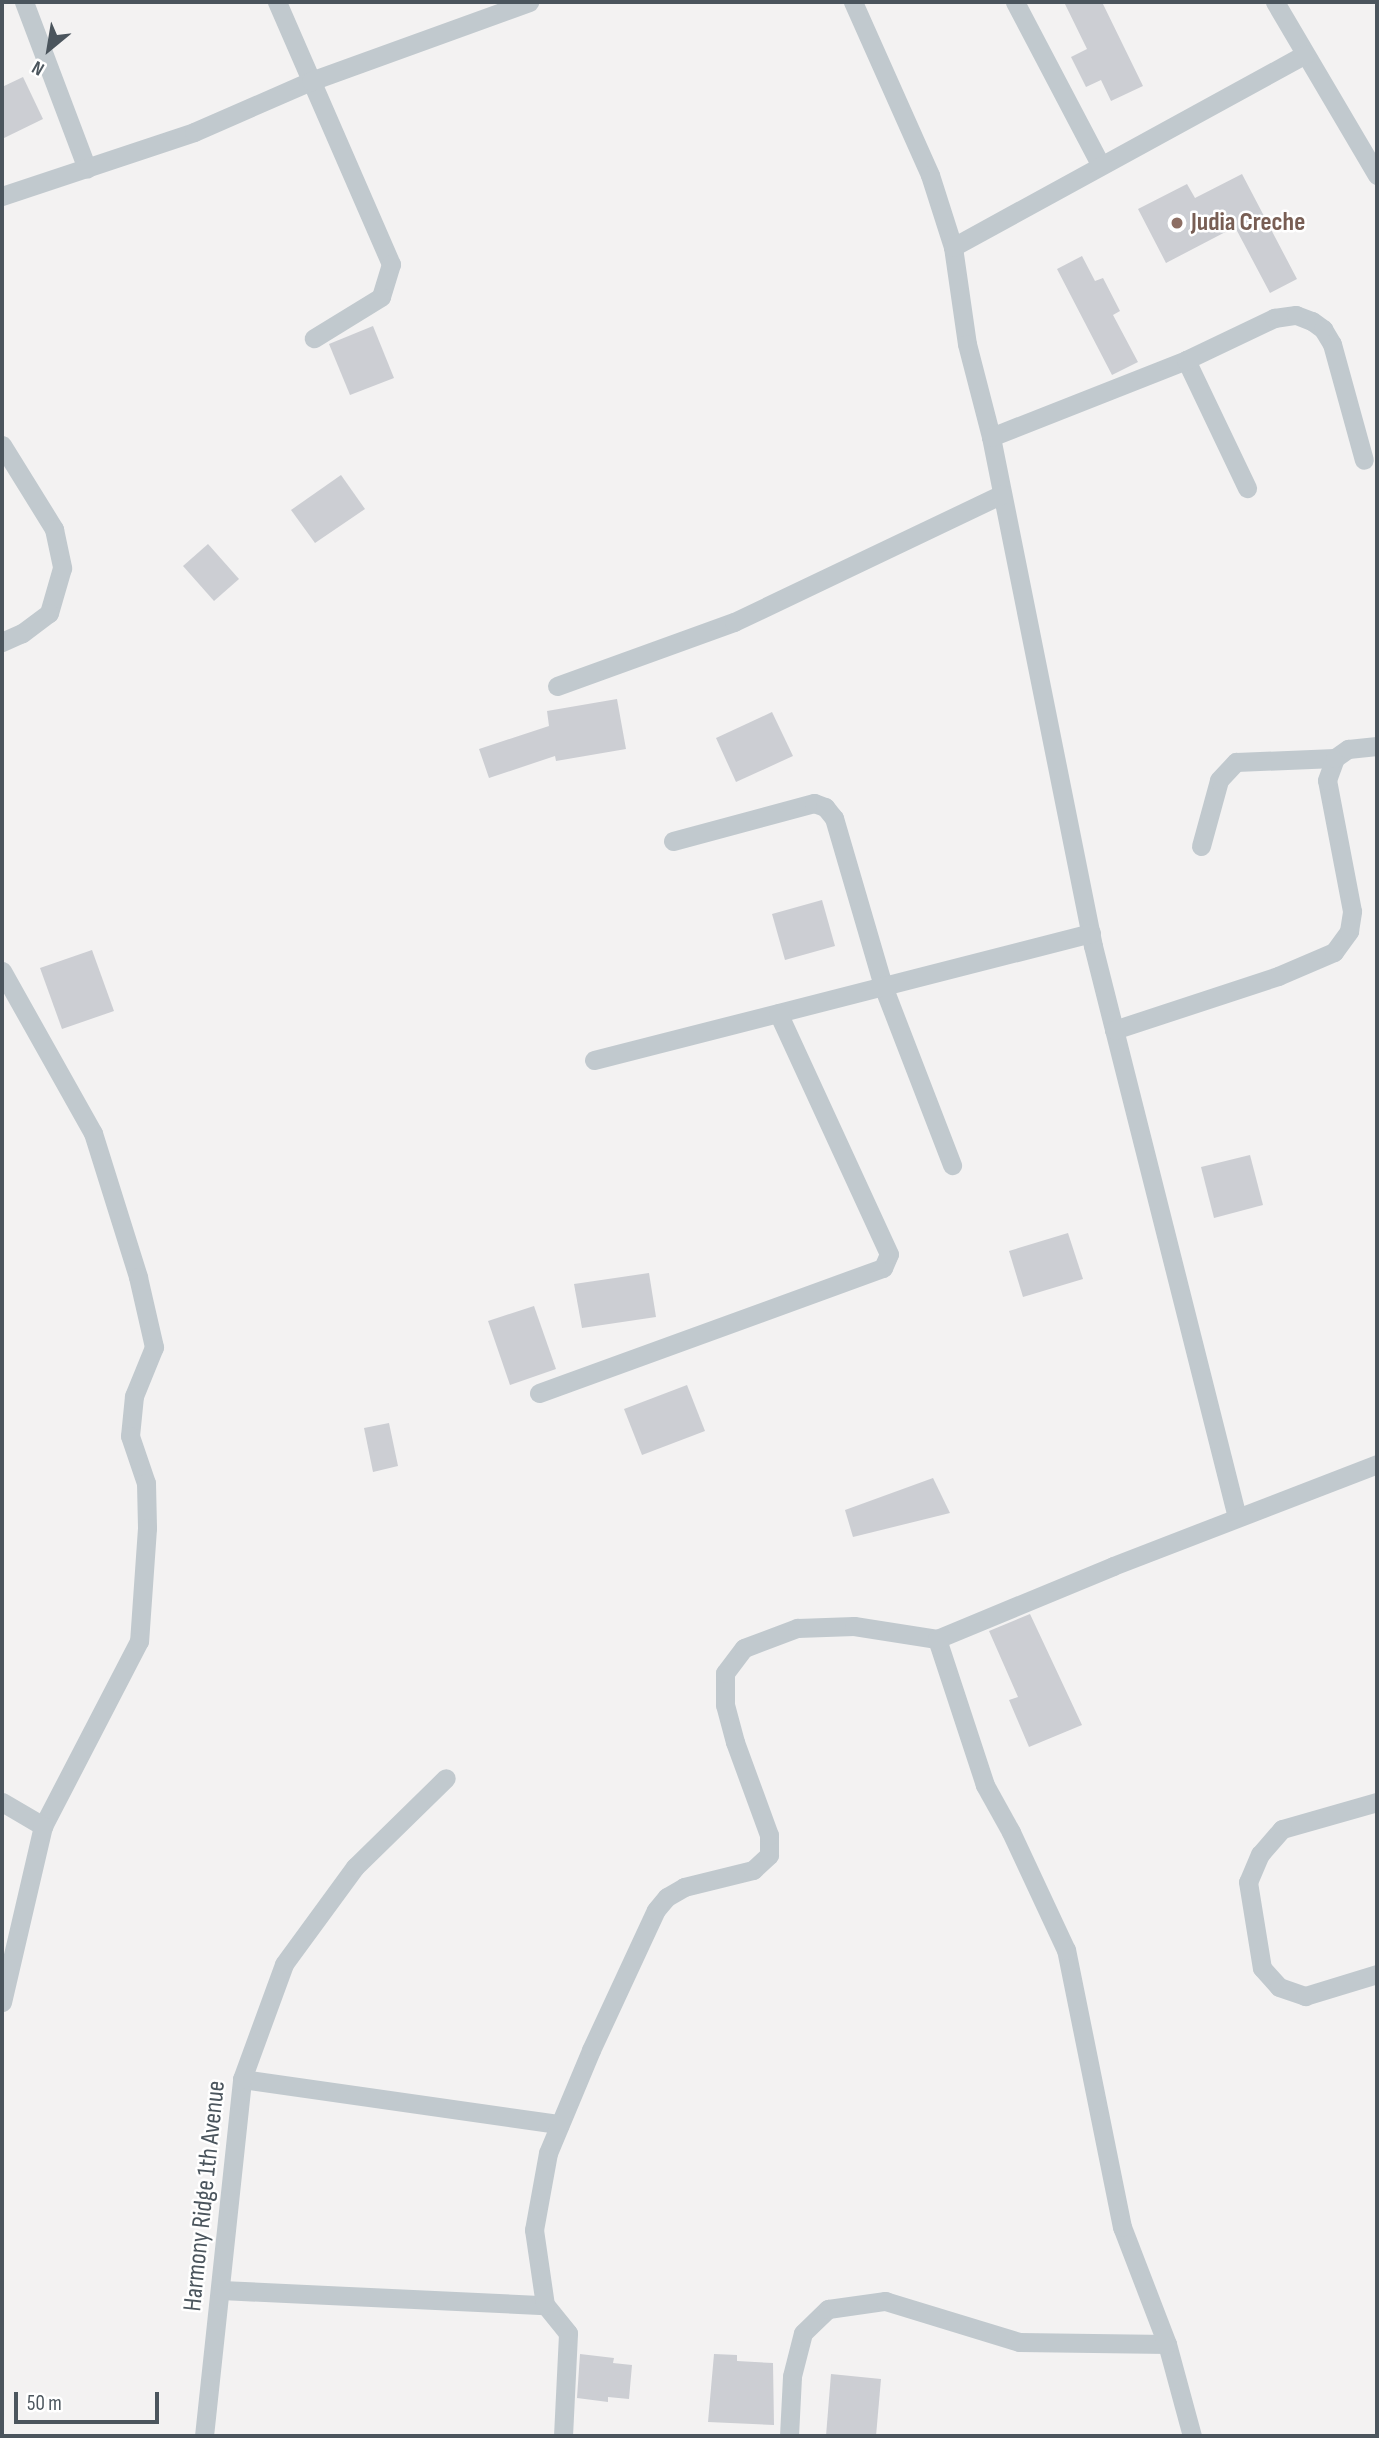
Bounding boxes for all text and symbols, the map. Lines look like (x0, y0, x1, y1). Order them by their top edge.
north arrow (14, 14, 84, 84)
text: N (28, 55, 48, 80)
place label: Judia Creche (1191, 207, 1305, 239)
marker: Judia Creche (1169, 215, 1185, 231)
street label: Harmony Ridge 1th Avenue (177, 2079, 233, 2313)
scale bar (18, 2378, 163, 2422)
text: 50 m (27, 2391, 62, 2416)

